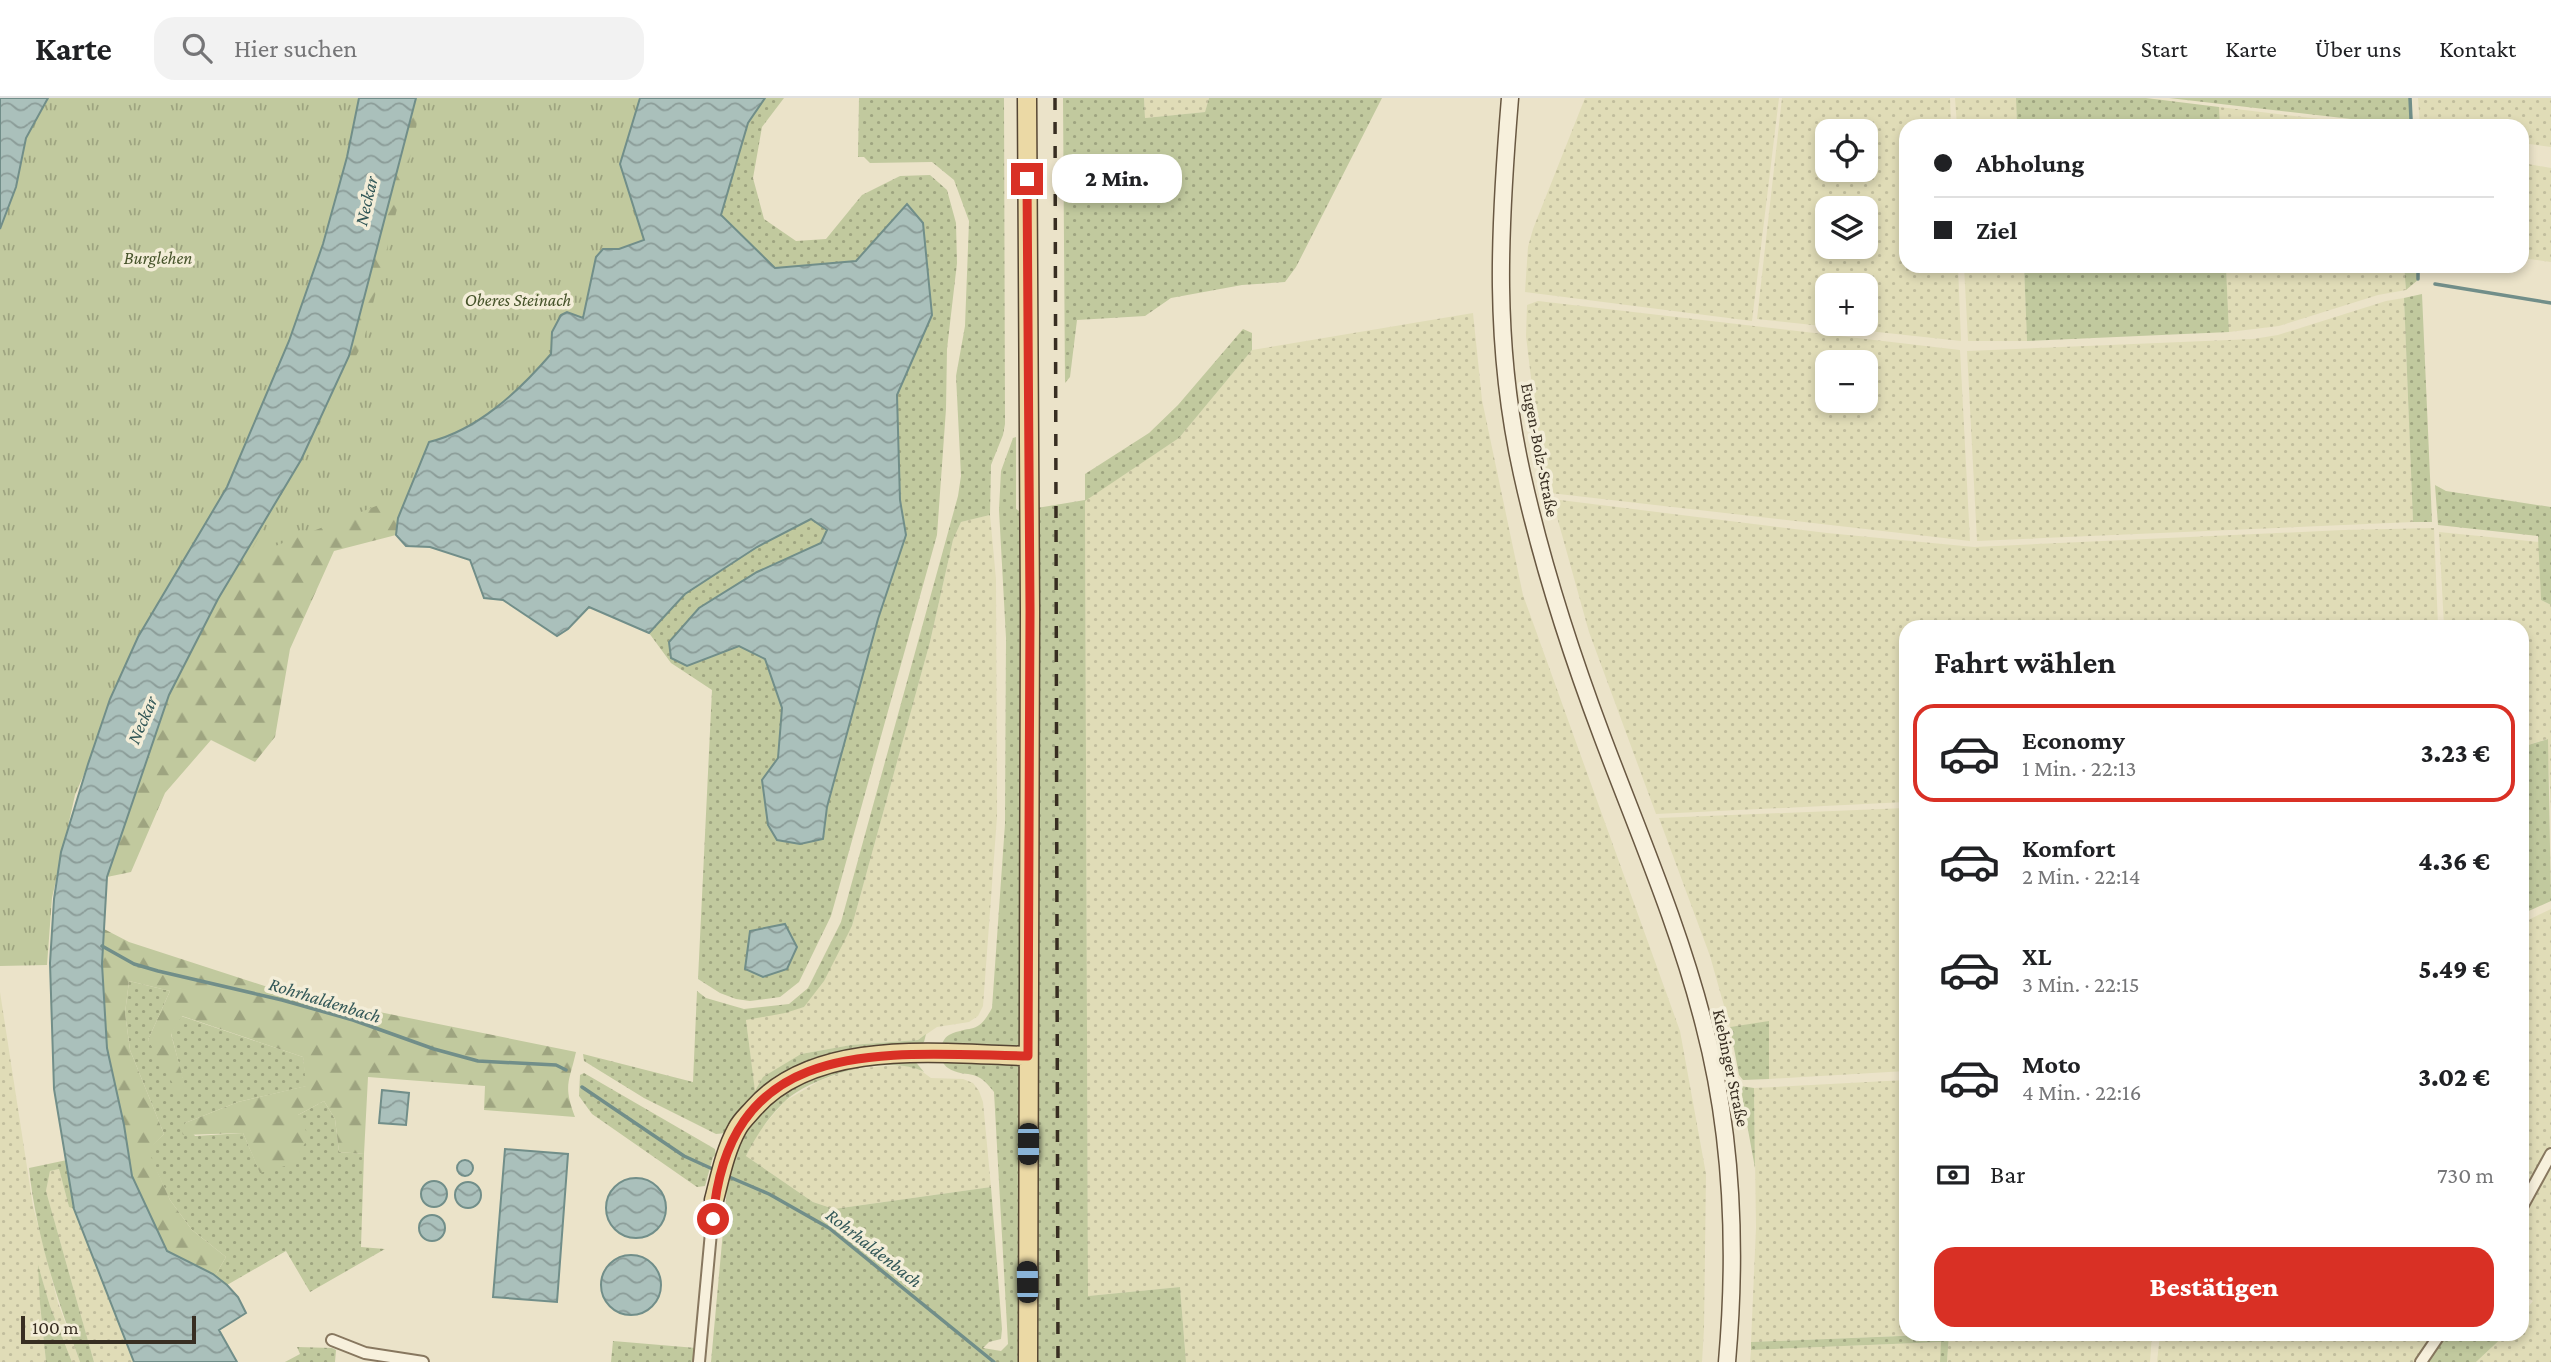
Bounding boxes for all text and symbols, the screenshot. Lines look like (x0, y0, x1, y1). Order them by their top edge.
search box (154, 17, 644, 80)
icon: search (178, 29, 216, 67)
text: Karte (35, 30, 112, 67)
text: Hier suchen (234, 34, 357, 63)
text: Start (2141, 35, 2187, 62)
text: Karte (2225, 35, 2277, 62)
text: Über uns (2315, 35, 2401, 62)
text: Kontakt (2439, 35, 2516, 62)
map controls (1815, 119, 1878, 413)
button: locate (1815, 119, 1878, 182)
text: Abholung (1976, 149, 2084, 178)
callout: 2 Min. (1052, 154, 1181, 204)
route end (1011, 163, 1043, 195)
text: 2 Min. (1085, 165, 1149, 191)
water label: Neckar (350, 173, 382, 228)
button: layers (1815, 196, 1878, 259)
text: Ziel (1976, 216, 2017, 245)
park label: Burglehen (124, 248, 192, 268)
button: + (1815, 273, 1878, 336)
park label: Oberes Steinach (465, 290, 572, 310)
button: − (1815, 350, 1878, 413)
street label: Eugen-Bolz-Straße (1517, 381, 1563, 519)
text: Fahrt wählen (1934, 644, 2116, 680)
water label: Neckar (123, 692, 162, 747)
icon: car (1938, 722, 2001, 785)
text: Economy (2022, 726, 2125, 755)
text: 3.23 € (2421, 739, 2490, 768)
text: 1 Min. · 22:13 (2022, 755, 2136, 781)
icon: car (1938, 830, 2001, 893)
text: Komfort (2022, 834, 2115, 863)
text: 4.36 € (2418, 847, 2490, 876)
text: 2 Min. · 22:14 (2022, 863, 2141, 889)
icon: car (1938, 938, 2001, 1001)
text: XL (2022, 942, 2051, 971)
text: 5.49 € (2419, 955, 2490, 984)
text: 3 Min. · 22:15 (2022, 971, 2140, 997)
water label: Rohrhaldenbach (267, 973, 383, 1027)
street label: Kiebinger Straße (1709, 1007, 1753, 1129)
icon: car (1938, 1046, 2001, 1109)
text: Moto (2022, 1050, 2081, 1079)
text: 3.02 € (2418, 1063, 2490, 1092)
text: 4 Min. · 22:16 (2022, 1079, 2141, 1105)
car (1018, 1123, 1039, 1165)
icon: cash (1934, 1156, 1972, 1194)
text: Bar (1990, 1160, 2026, 1189)
text: 730 m (2437, 1162, 2494, 1188)
route start (697, 1203, 729, 1235)
water label: Rohrhaldenbach (822, 1204, 926, 1292)
button: Bestätigen (1934, 1247, 2494, 1327)
car (1017, 1261, 1038, 1303)
scale bar (21, 1313, 196, 1345)
text: 100 m (32, 1317, 79, 1338)

